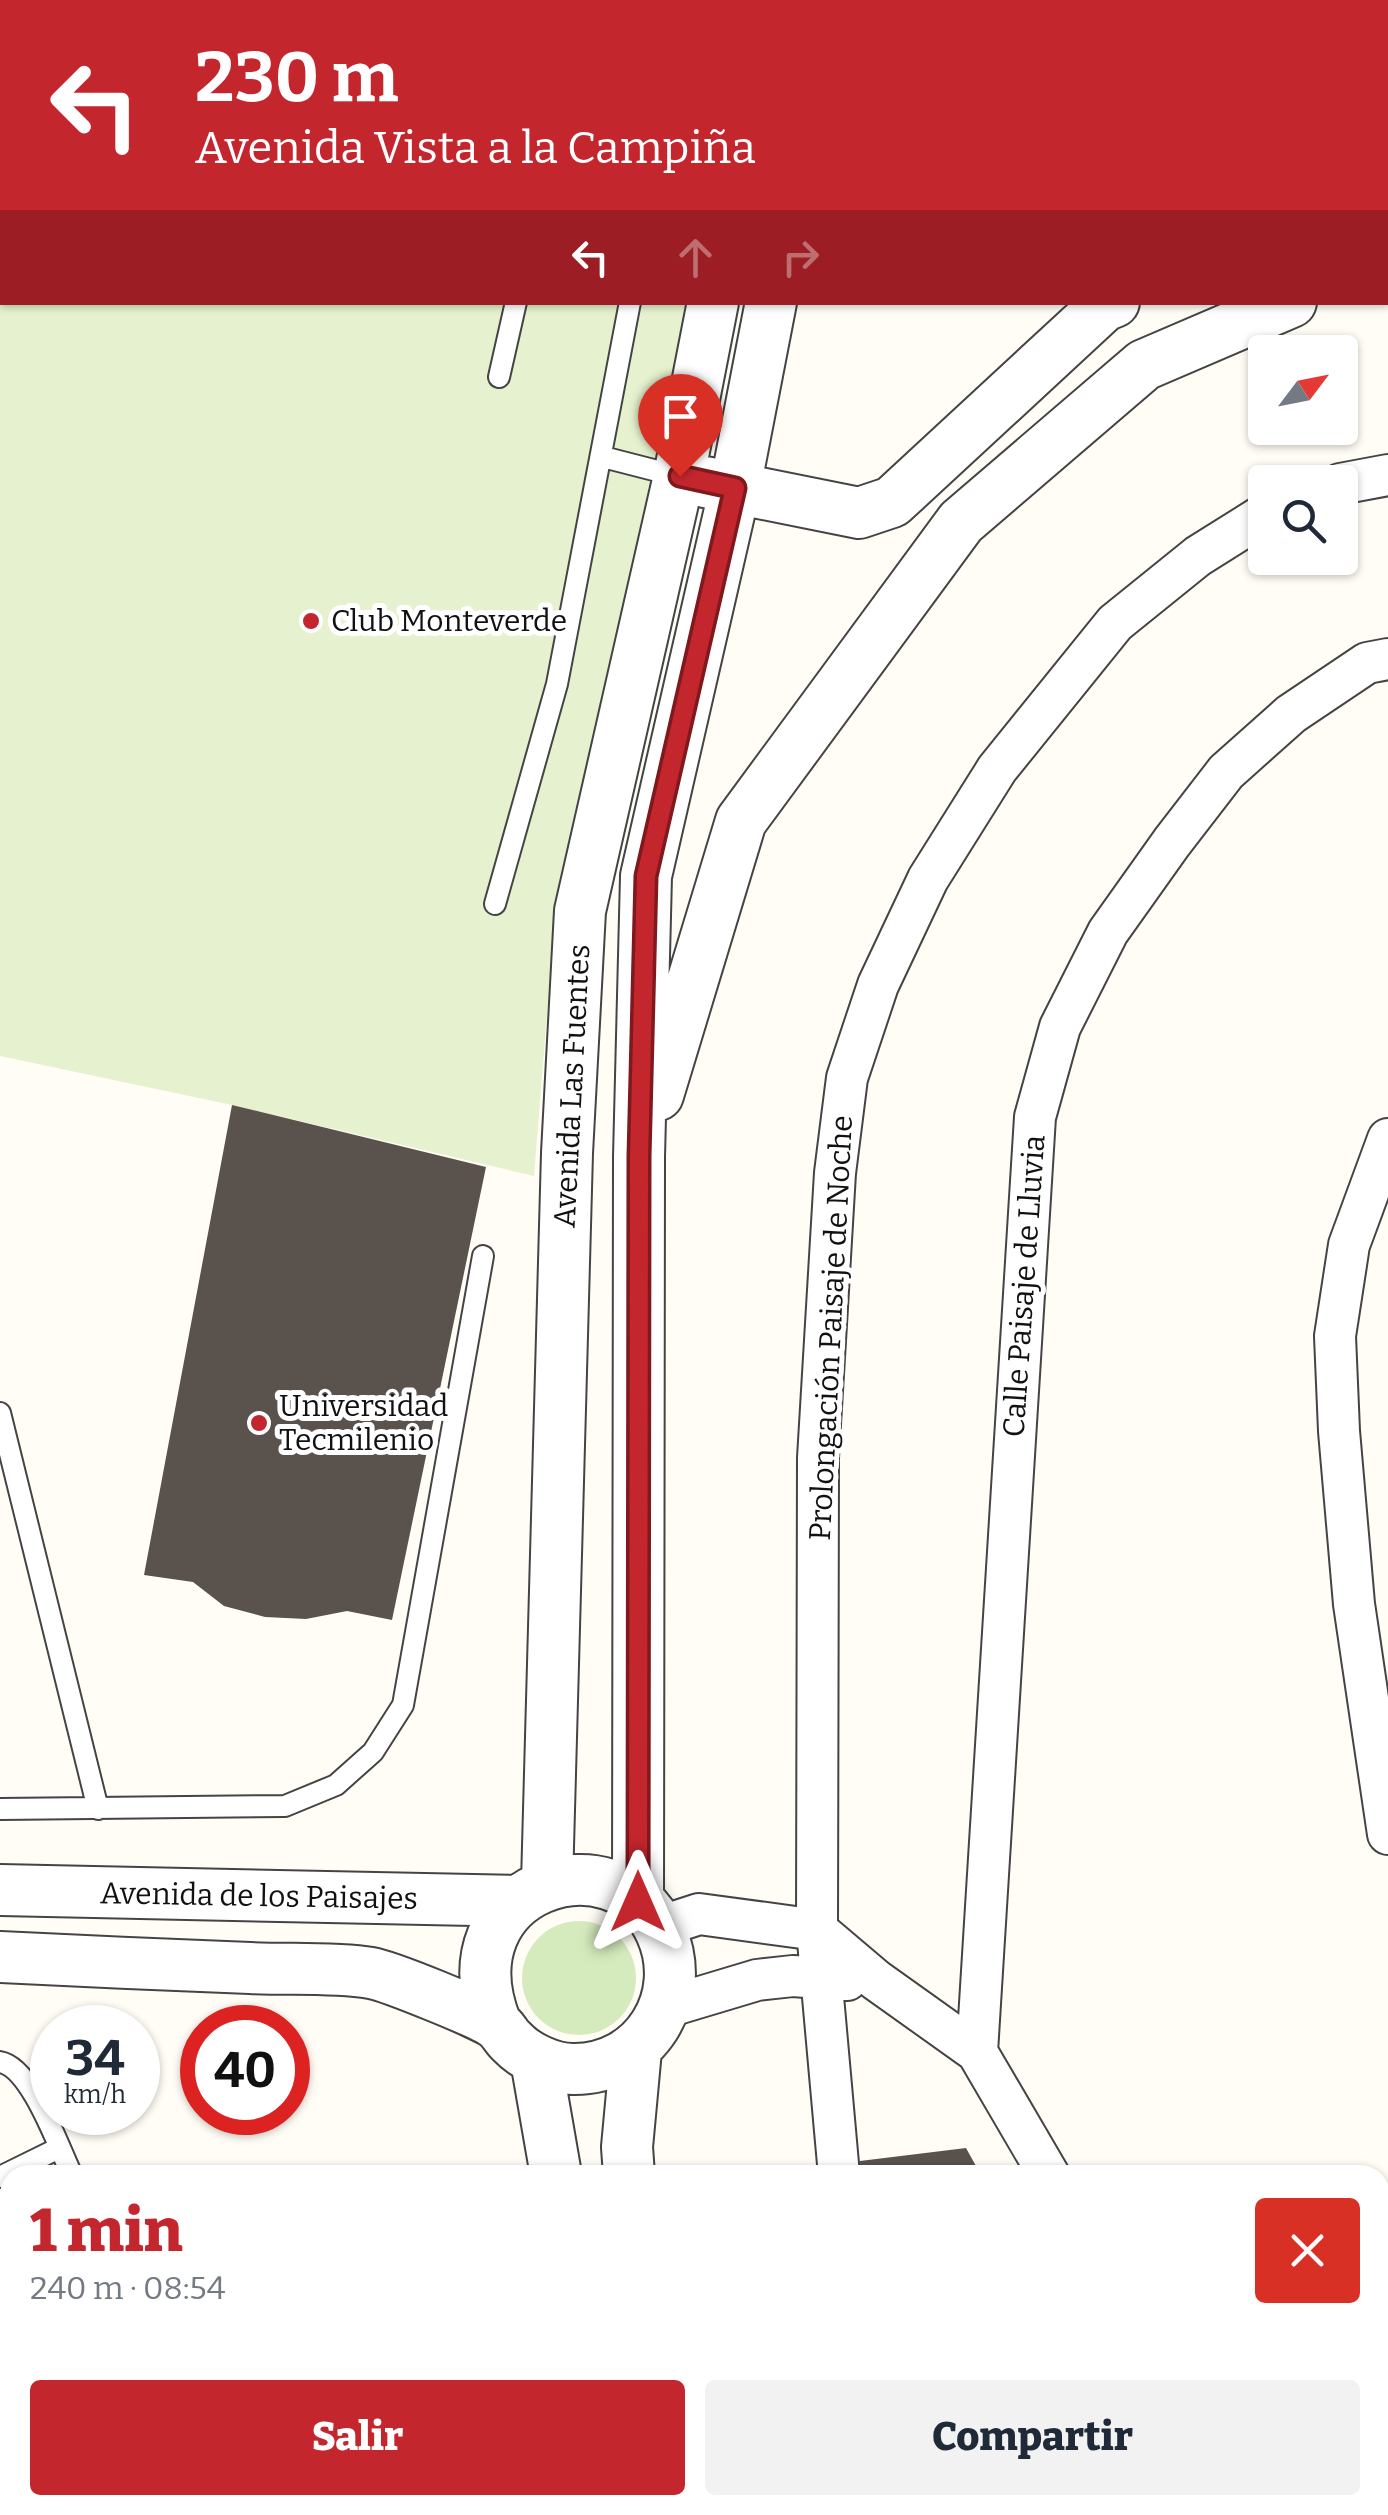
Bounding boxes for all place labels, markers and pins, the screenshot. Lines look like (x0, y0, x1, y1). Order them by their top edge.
pin (638, 374, 723, 477)
place label: Club Monteverde (331, 603, 567, 639)
marker: Club Monteverde (300, 610, 322, 632)
place label: Universidad Tecmilenio (279, 1388, 448, 1458)
marker: Universidad Tecmilenio (248, 1412, 270, 1434)

